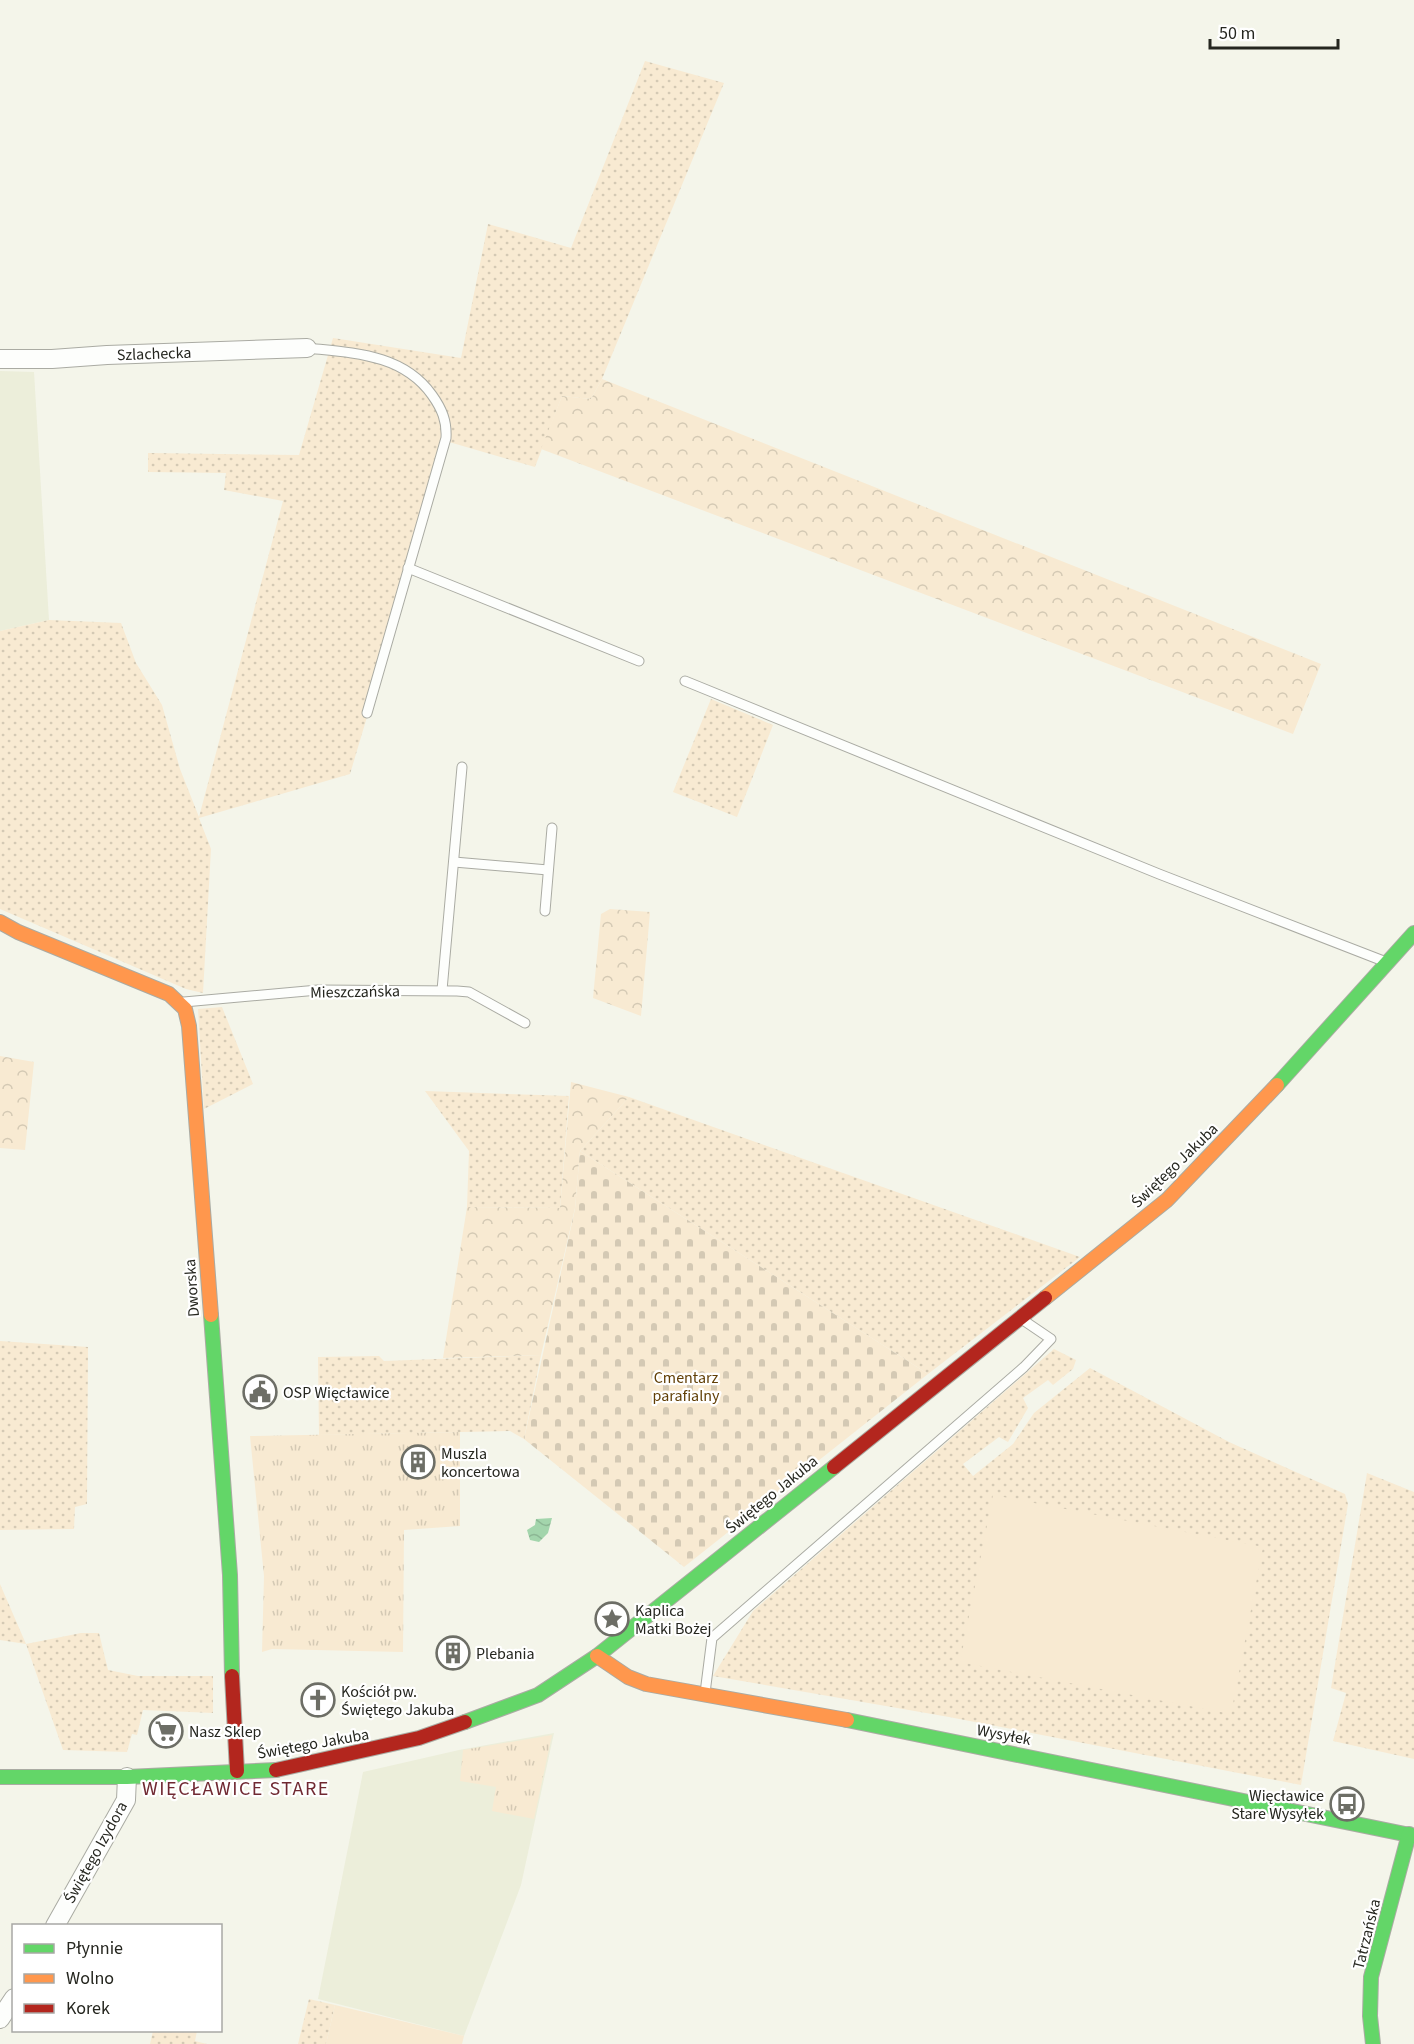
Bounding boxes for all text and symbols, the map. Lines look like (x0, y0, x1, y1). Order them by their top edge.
scale bar (1210, 12, 1338, 50)
text: 50 m (1219, 21, 1255, 46)
street label: Szlachecka (116, 342, 192, 366)
street label: Mieszczańska (310, 980, 400, 1004)
street label: Świętego Jakuba (1126, 1118, 1223, 1213)
street label: Dworska (179, 1258, 205, 1318)
park label: Cmentarz parafialny (653, 1367, 720, 1407)
public building icon: OSP Więcławice (242, 1374, 278, 1410)
place label: OSP Więcławice (283, 1382, 389, 1404)
place label: Muszla koncertowa (441, 1443, 520, 1483)
building icon: Muszla koncertowa (400, 1444, 436, 1480)
street label: Świętego Jakuba (721, 1451, 823, 1539)
place label: Kaplica Matki Bożej (635, 1600, 711, 1640)
place icon: Kaplica Matki Bożej (594, 1601, 630, 1637)
building icon: Plebania (435, 1635, 471, 1671)
place label: Plebania (476, 1643, 535, 1665)
place label: Kościół pw. Świętego Jakuba (341, 1681, 454, 1721)
church icon: Kościół pw. Świętego Jakuba (300, 1682, 336, 1718)
supermarket icon: Nasz Sklep (148, 1713, 184, 1749)
street label: Wysyłek (975, 1719, 1033, 1751)
place label: Nasz Sklep (189, 1721, 262, 1743)
street label: Świętego Jakuba (255, 1723, 371, 1765)
district label: WIĘCŁAWICE STARE (142, 1775, 330, 1803)
place label: Więcławice Stare Wysyłek (1231, 1785, 1324, 1825)
bus stop icon: Więcławice Stare Wysyłek (1329, 1786, 1365, 1822)
street label: Świętego Izydora (59, 1797, 133, 1908)
street label: Tatrzańska (1348, 1897, 1386, 1972)
legend (12, 1924, 222, 2032)
text: Płynnie (66, 1936, 123, 1961)
text: Wolno (66, 1966, 114, 1991)
text: Korek (66, 1996, 110, 2021)

